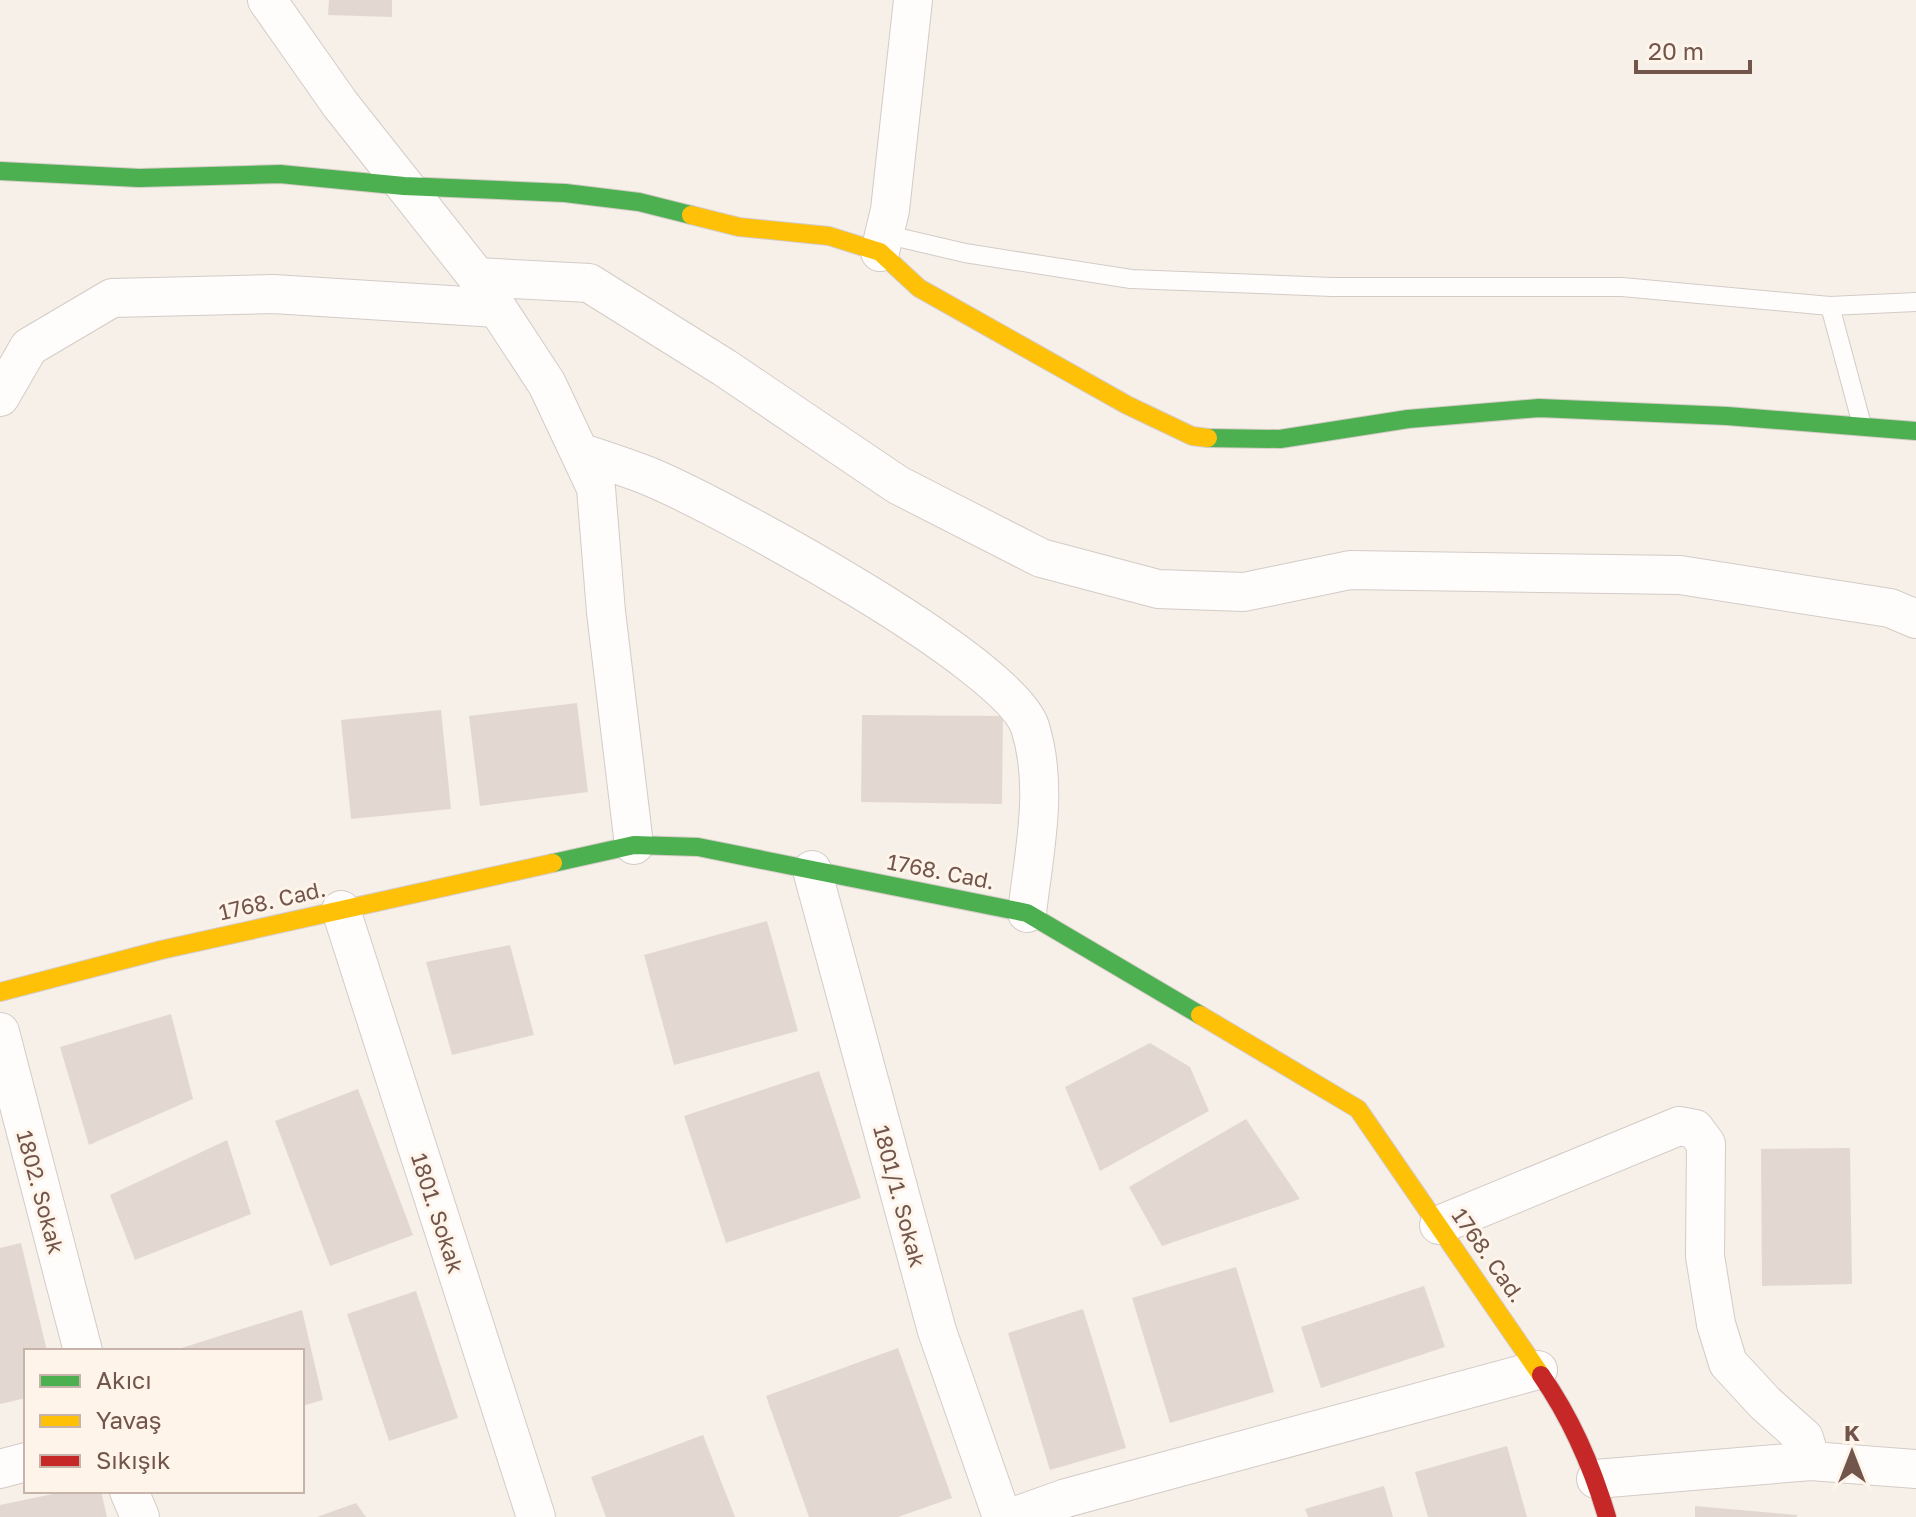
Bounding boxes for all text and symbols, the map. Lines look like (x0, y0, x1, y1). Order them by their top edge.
scale bar (1636, 24, 1750, 74)
text: 20 m (1648, 36, 1704, 65)
street label: 1768. Cad. (885, 847, 997, 895)
street label: 1768. Cad. (216, 875, 328, 925)
street label: 1801/1. Sokak (868, 1122, 932, 1270)
street label: 1802. Sokak (12, 1127, 70, 1257)
street label: 1801. Sokak (406, 1149, 470, 1277)
street label: 1768. Cad. (1447, 1203, 1531, 1307)
legend (24, 1349, 304, 1493)
text: Akıcı (96, 1365, 152, 1394)
text: Yavaş (96, 1405, 162, 1434)
north arrow (1812, 1413, 1892, 1493)
text: K (1844, 1419, 1860, 1446)
text: Sıkışık (96, 1445, 171, 1474)

